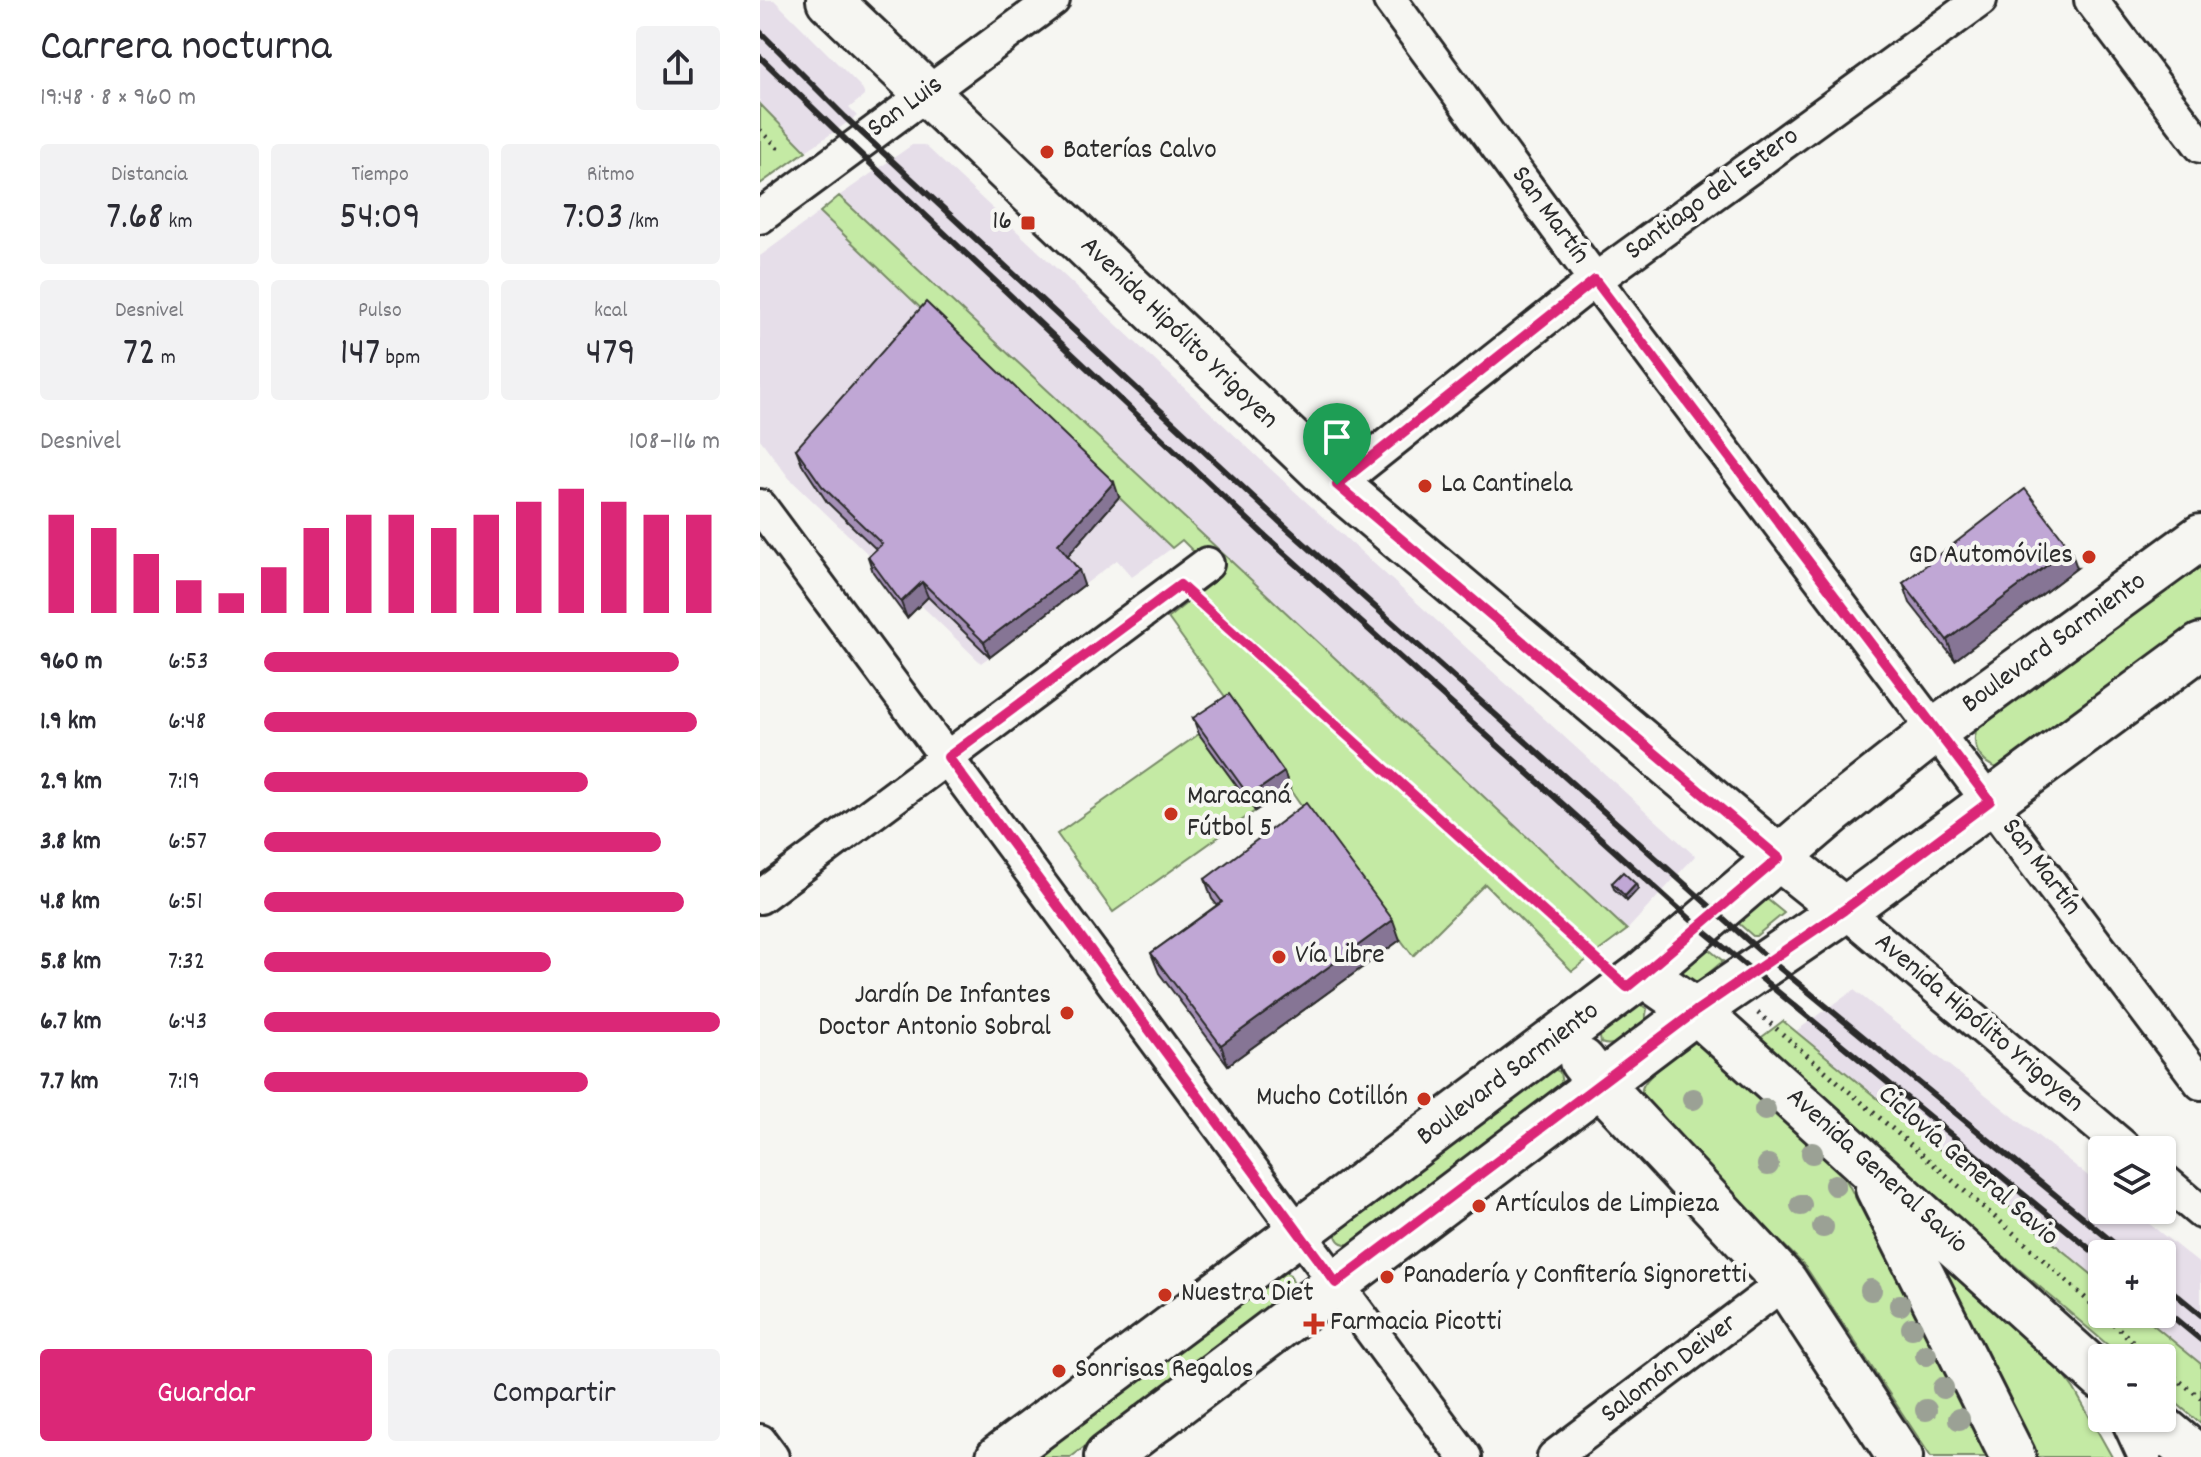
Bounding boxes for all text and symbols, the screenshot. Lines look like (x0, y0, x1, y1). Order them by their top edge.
text: Carrera nocturna (40, 18, 332, 81)
button: share (636, 26, 720, 110)
street label: San Luis (860, 67, 952, 149)
text: 19:48 · 8 × 960 m (40, 80, 196, 117)
street label: Santiago del Estero (1618, 118, 1808, 272)
place label: Baterías Calvo (1063, 132, 1217, 172)
marker: Baterías Calvo (1038, 143, 1056, 161)
street label: San Martín (1500, 158, 1598, 274)
text: Distancia (111, 160, 188, 191)
text: Tiempo (351, 160, 409, 191)
text: Ritmo (587, 160, 635, 191)
text: 7.68 (106, 191, 164, 248)
text: 54:09 (339, 191, 421, 248)
text: 7:03 (562, 191, 624, 248)
place label: 16 (992, 203, 1012, 243)
text: km (164, 207, 193, 238)
text: /km (624, 207, 659, 238)
marker: 16 (1019, 214, 1037, 232)
street label: Avenida Hipólito Yrigoyen (1070, 228, 1286, 440)
text: Desnivel (115, 296, 184, 327)
text: Pulso (358, 296, 402, 327)
text: kcal (594, 296, 627, 327)
text: 72 (123, 327, 156, 384)
text: 147 (340, 327, 380, 384)
text: 479 (586, 327, 636, 384)
text: m (156, 343, 176, 374)
text: bpm (380, 343, 420, 374)
pin (1303, 403, 1371, 485)
icon: arrive (1315, 415, 1359, 459)
text: Desnivel (40, 424, 121, 461)
text: 108–116 m (629, 424, 720, 461)
place label: La Cantinela (1441, 466, 1573, 506)
marker: La Cantinela (1416, 477, 1434, 495)
place label: GD Automóviles (1909, 537, 2073, 577)
marker: GD Automóviles (2080, 548, 2098, 566)
street label: Boulevard Sarmiento (1954, 563, 2156, 725)
text: 960 m (40, 644, 103, 681)
text: 6:53 (168, 644, 209, 681)
text: 1.9 km (40, 704, 96, 741)
text: 6:48 (168, 704, 206, 741)
text: 2.9 km (40, 764, 102, 801)
text: 7:19 (168, 764, 200, 801)
place label: Maracaná Fútbol 5 (1187, 778, 1291, 850)
marker: Maracaná Fútbol 5 (1162, 805, 1180, 823)
street label: San Martín (1990, 811, 2090, 925)
text: 3.8 km (40, 824, 101, 861)
text: 6:57 (168, 824, 207, 861)
text: 4.8 km (40, 884, 100, 921)
text: 6:51 (168, 884, 203, 921)
street label: Avenida Hipólito Yrigoyen (1864, 924, 2092, 1124)
place label: Vía Libre (1295, 937, 1385, 977)
text: 5.8 km (40, 944, 101, 981)
text: 7:32 (168, 944, 205, 981)
marker: Vía Libre (1270, 948, 1288, 966)
place label: Jardín De Infantes Doctor Antonio Sobral (818, 977, 1051, 1049)
street label: Boulevard Sarmiento (1409, 993, 1609, 1157)
text: 6.7 km (40, 1004, 102, 1041)
text: 6:43 (168, 1004, 207, 1041)
marker: Jardín De Infantes Doctor Antonio Sobral (1058, 1004, 1076, 1022)
text: 7.7 km (40, 1064, 99, 1101)
text: 7:19 (168, 1064, 200, 1101)
street label: Ciclovía General Savio (1868, 1077, 2066, 1257)
place label: Mucho Cotillón (1256, 1079, 1408, 1119)
street label: Avenida General Savio (1776, 1079, 1976, 1265)
marker: Mucho Cotillón (1415, 1090, 1433, 1108)
map controls (2088, 1136, 2176, 1432)
button: layers (2088, 1136, 2176, 1224)
place label: Artículos de Limpieza (1495, 1186, 1719, 1226)
marker: Artículos de Limpieza (1470, 1197, 1488, 1215)
button: + (2088, 1240, 2176, 1328)
place label: Panadería y Confitería Signoretti (1403, 1257, 1747, 1297)
marker: Panadería y Confitería Signoretti (1378, 1268, 1396, 1286)
place label: Nuestra Diet (1181, 1275, 1314, 1315)
marker: Nuestra Diet (1156, 1286, 1174, 1304)
place label: Farmacia Picotti (1330, 1304, 1502, 1344)
street label: Salomón Deiver (1593, 1305, 1747, 1435)
marker: Farmacia Picotti (1305, 1315, 1323, 1333)
button: − (2088, 1344, 2176, 1432)
button: Guardar (40, 1349, 372, 1441)
button: Compartir (388, 1349, 720, 1441)
place label: Sonrisas Regalos (1075, 1351, 1254, 1391)
marker: Sonrisas Regalos (1050, 1362, 1068, 1380)

